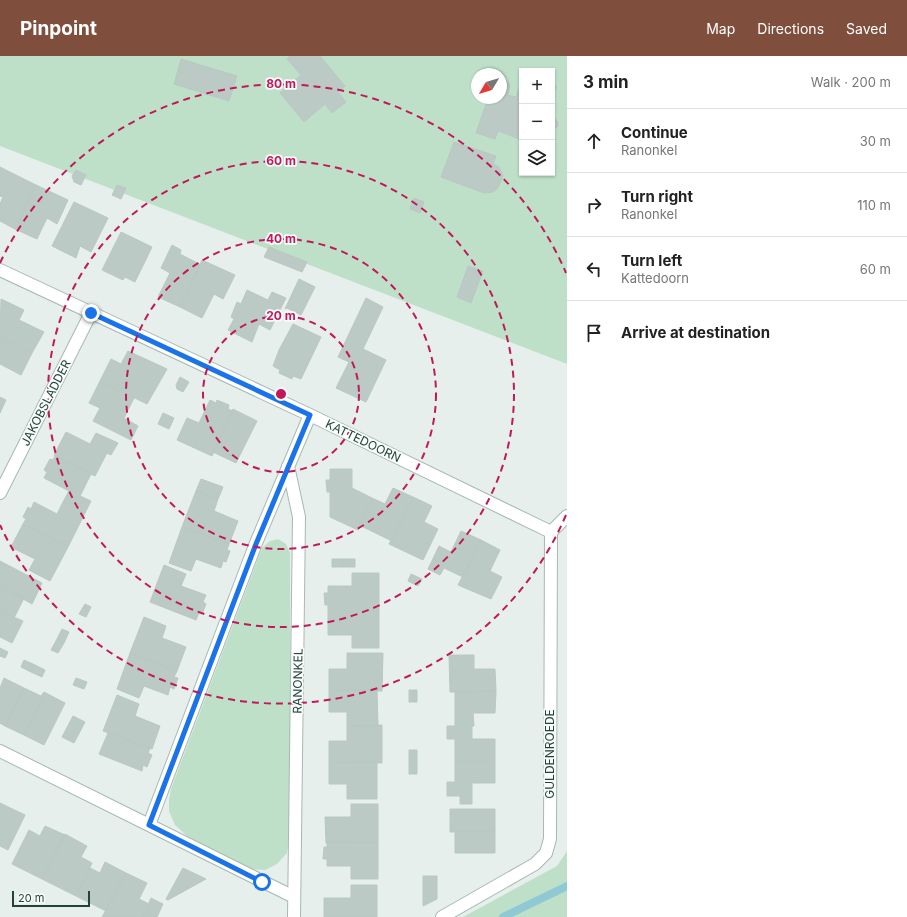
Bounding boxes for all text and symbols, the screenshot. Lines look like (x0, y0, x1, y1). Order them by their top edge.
text: Pinpoint (20, 17, 97, 40)
text: Map (706, 20, 735, 37)
text: Directions (757, 20, 824, 37)
text: Saved (846, 20, 887, 37)
north arrow (471, 68, 507, 104)
map controls (519, 68, 555, 176)
button: + (519, 68, 555, 104)
text: 3 min (583, 72, 629, 92)
text: Walk · 200 m (811, 74, 891, 90)
text: 80 m (266, 76, 296, 91)
button: − (519, 104, 555, 140)
text: Continue (621, 123, 688, 142)
icon: ahead (583, 130, 605, 152)
text: 30 m (860, 133, 891, 149)
button: layers (519, 140, 555, 176)
text: Ranonkel (621, 142, 677, 158)
text: 60 m (266, 153, 296, 168)
text: Turn right (621, 187, 693, 206)
icon: right (583, 194, 605, 216)
text: 110 m (857, 197, 891, 213)
text: Ranonkel (621, 206, 677, 222)
text: 40 m (266, 231, 296, 246)
text: Turn left (621, 251, 682, 270)
icon: left (583, 258, 605, 280)
text: 60 m (860, 261, 891, 277)
text: Kattedoorn (621, 270, 689, 286)
route end (82, 304, 100, 322)
text: 20 m (266, 308, 296, 323)
icon: arrive (583, 322, 605, 344)
text: Arrive at destination (621, 323, 770, 342)
street label: JAKOBSLADDER (17, 357, 74, 448)
centre of rings (274, 387, 288, 401)
street label: KATTEDOORN (323, 416, 403, 465)
street label: RANONKEL (289, 648, 306, 714)
street label: GULDENROEDE (542, 709, 557, 799)
route start (253, 873, 271, 891)
scale bar (12, 889, 90, 908)
text: 20 m (18, 891, 44, 905)

